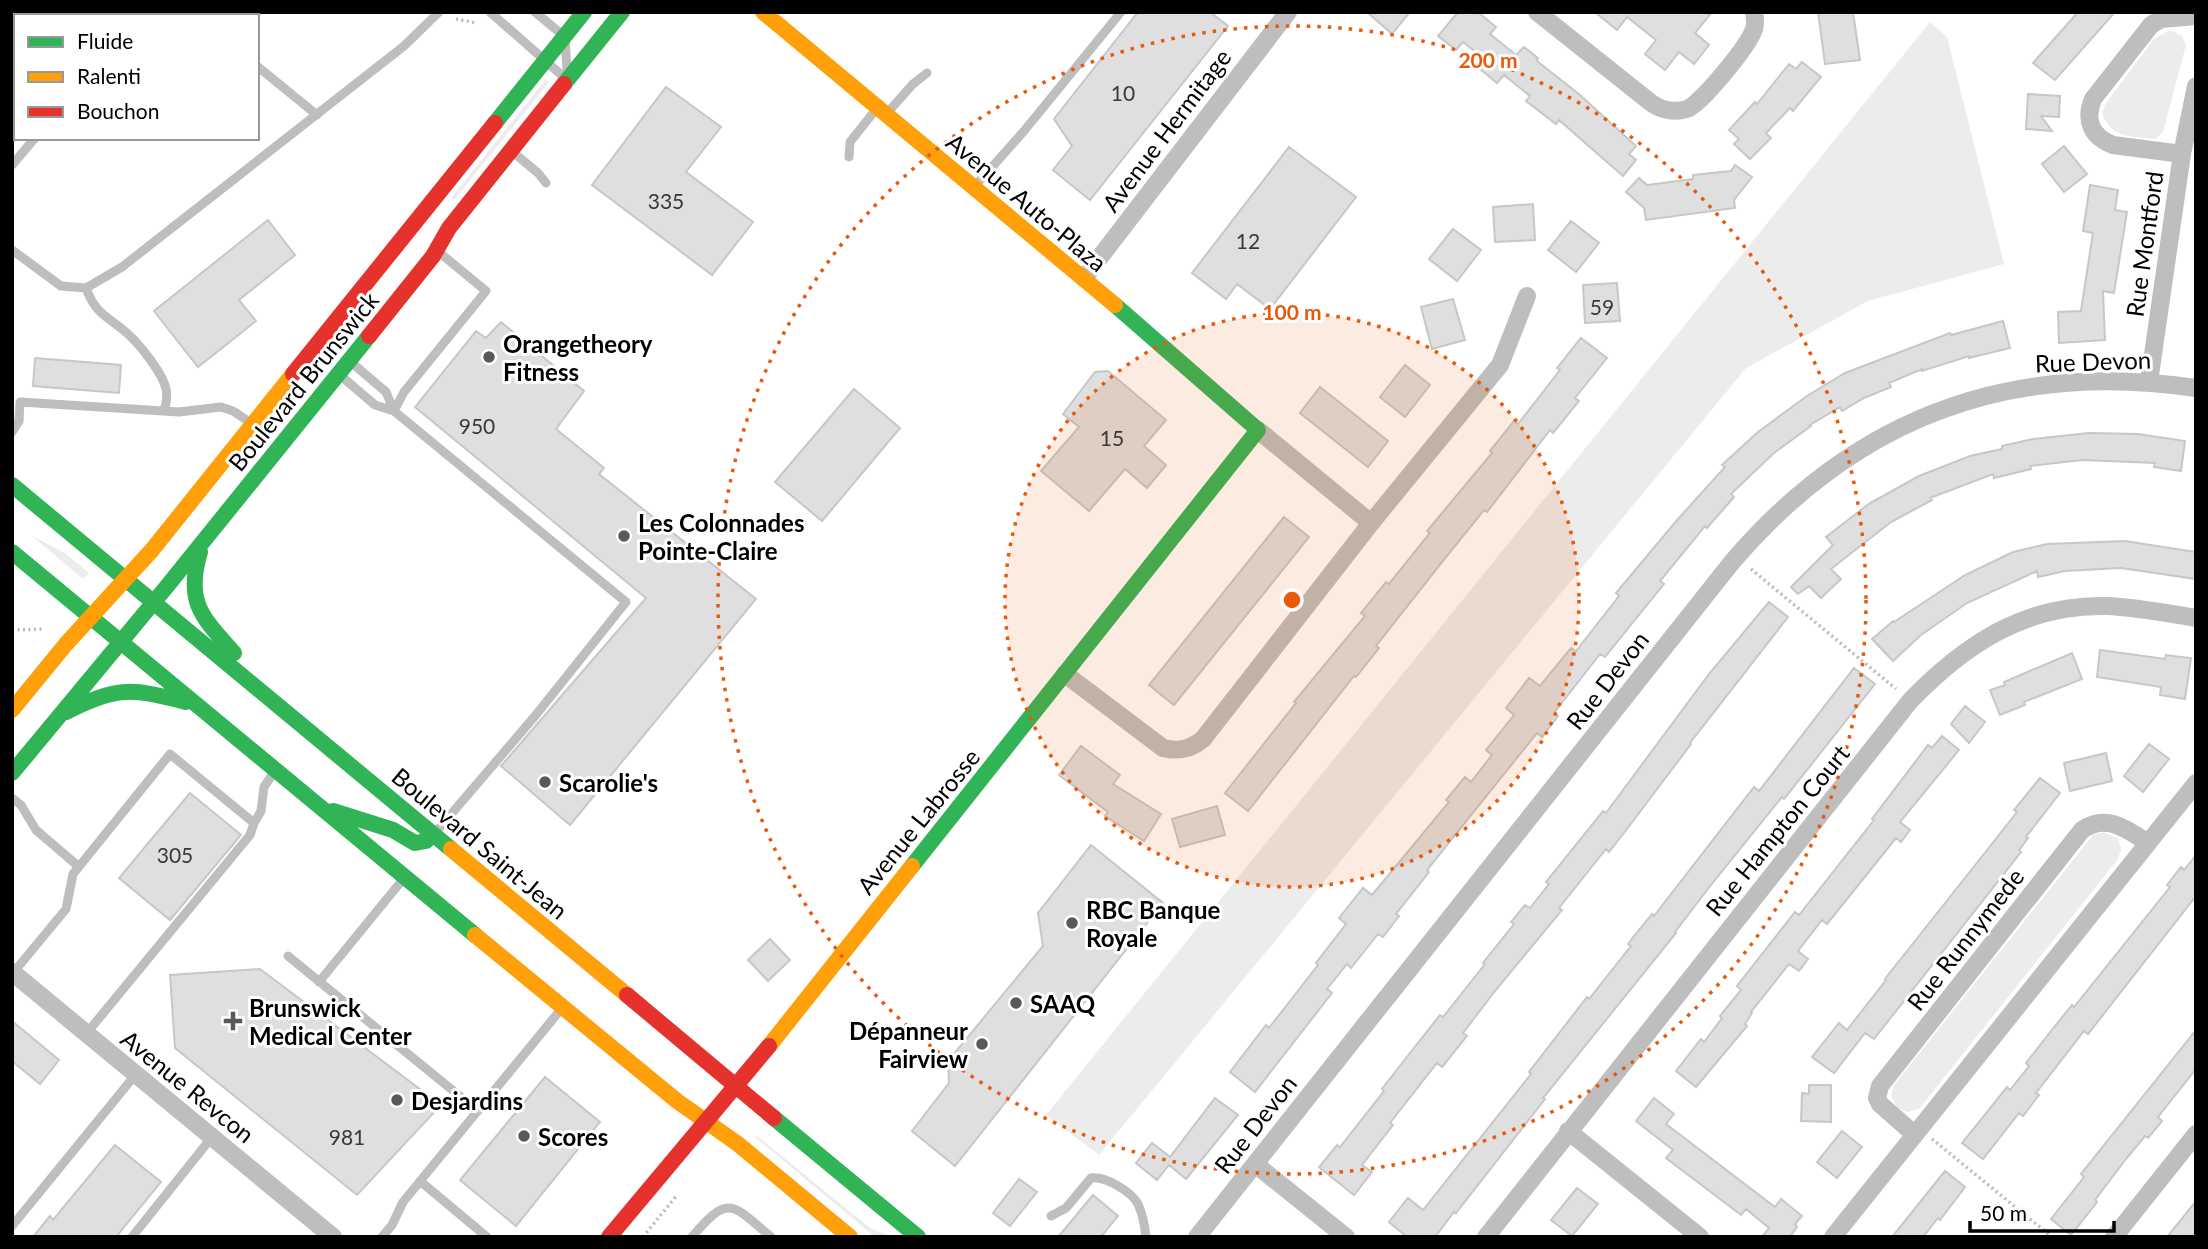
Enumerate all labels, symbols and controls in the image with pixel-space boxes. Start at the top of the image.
legend [14,14,259,140]
text: Fluide [77,28,133,53]
street label: Avenue Hermitage [1095,43,1237,217]
text: 200 m [1458,47,1518,72]
text: Ralenti [77,63,141,88]
house number: 10 [1111,80,1135,105]
text: Bouchon [77,98,159,123]
street label: Avenue Auto-Plaza [941,127,1113,277]
street label: Rue Montford [2119,169,2169,319]
house number: 335 [648,188,684,213]
house number: 12 [1236,228,1260,253]
street label: Boulevard Brunswick [222,285,385,476]
house number: 59 [1590,294,1614,319]
text: 100 m [1262,299,1322,324]
place label: Orangetheory Fitness [503,329,653,386]
street label: Rue Devon [2034,344,2152,378]
marker: Orangetheory Fitness [481,349,497,365]
house number: 950 [459,413,495,438]
house number: 15 [1100,425,1124,450]
place label: Les Colonnades Pointe-Claire [638,508,804,565]
marker: Les Colonnades Pointe-Claire [616,528,632,544]
centre of rings [1280,588,1304,612]
street label: Rue Devon [1560,625,1654,735]
street label: Rue Hampton Court [1699,738,1855,921]
street label: Avenue Labrosse [851,742,985,900]
street label: Boulevard Saint-Jean [386,761,574,925]
place label: Scarolie's [559,768,658,797]
marker: Scarolie's [537,774,553,790]
house number: 305 [157,842,193,867]
street label: Rue Runnymede [1901,862,2029,1016]
place label: RBC Banque Royale [1086,895,1220,952]
marker: RBC Banque Royale [1064,915,1080,931]
place label: SAAQ [1030,989,1096,1018]
place label: Brunswick Medical Center [249,993,412,1050]
marker: SAAQ [1008,995,1024,1011]
marker: Brunswick Medical Center [223,1011,243,1031]
place label: Dépanneur Fairview [849,1016,969,1073]
street label: Avenue Revcon [116,1024,260,1148]
marker: Dépanneur Fairview [974,1036,990,1052]
street label: Rue Devon [1208,1069,1302,1179]
place label: Desjardins [411,1086,523,1115]
marker: Desjardins [389,1092,405,1108]
place label: Scores [538,1122,608,1151]
house number: 981 [329,1124,365,1149]
marker: Scores [516,1128,532,1144]
scale bar [1970,1190,2114,1234]
text: 50 m [1980,1200,2027,1225]

